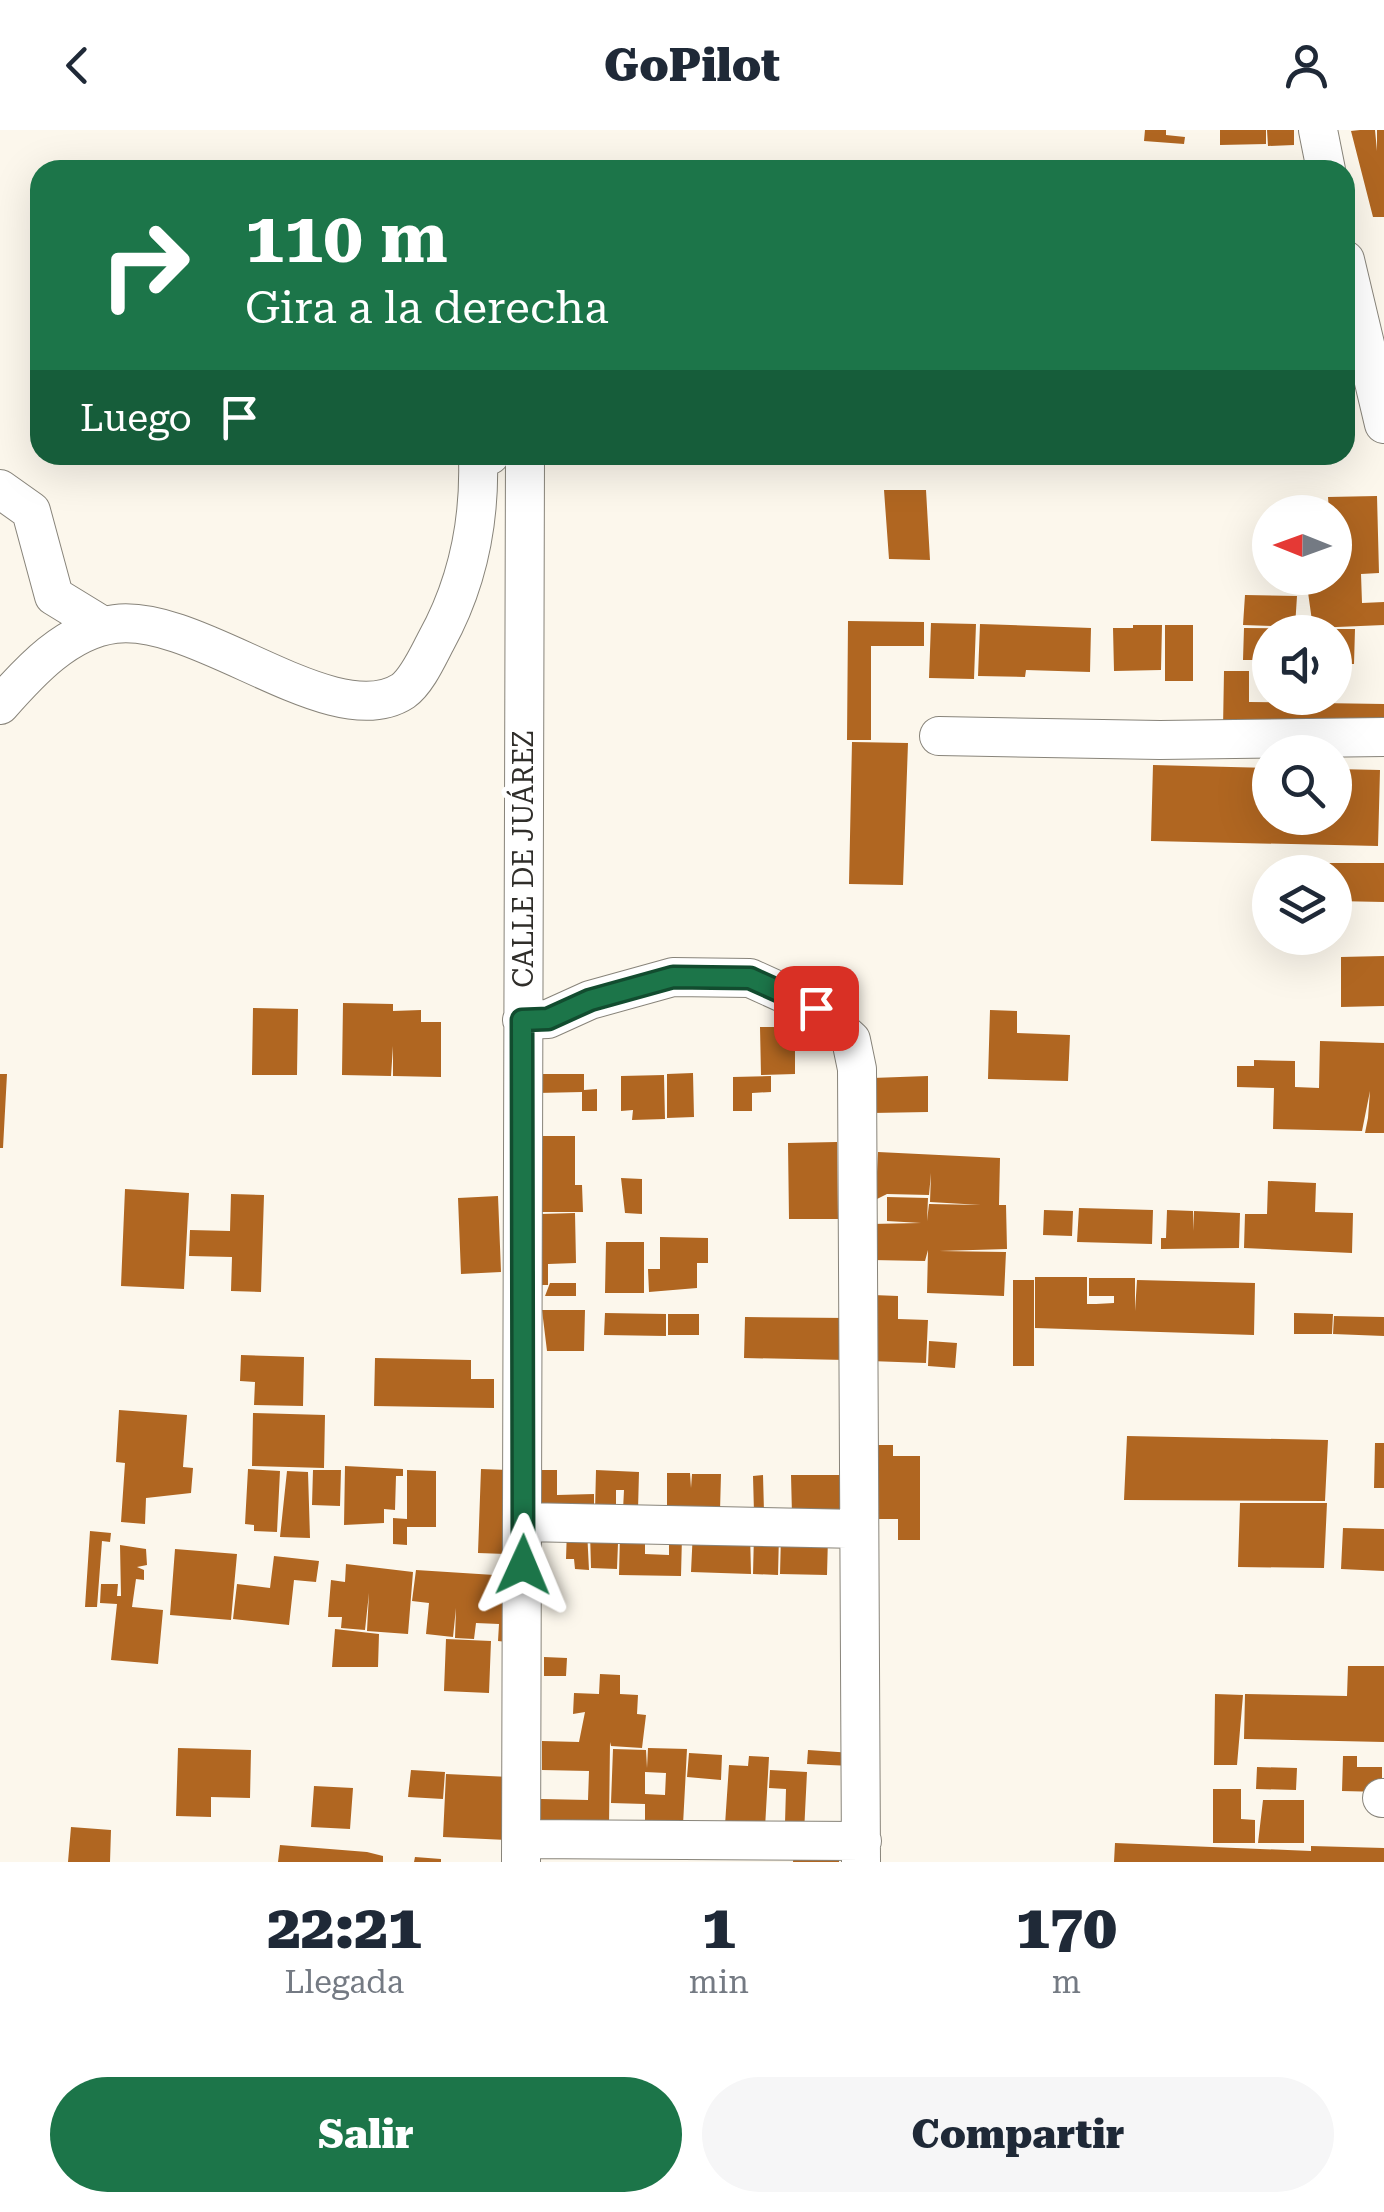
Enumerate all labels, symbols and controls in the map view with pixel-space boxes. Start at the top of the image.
icon: back [50,38,105,93]
icon: person [1279,38,1334,93]
text: GoPilot [604,39,780,92]
text: 110 m [245,197,448,279]
icon: right [80,200,210,330]
text: Gira a la derecha [245,281,609,334]
icon: arrive [212,390,267,445]
text: Luego [80,396,192,440]
north arrow [1252,495,1352,595]
map controls [1252,495,1352,955]
button: sound [1252,615,1352,715]
street label: CALLE DE JUÁREZ [506,730,540,988]
button: search [1252,735,1352,835]
button: layers [1252,855,1352,955]
pin [774,966,859,1051]
icon: arrive [789,981,844,1036]
position arrow [471,1513,575,1617]
text: 22:21 [267,1892,422,1963]
text: 1 [702,1892,736,1963]
text: 170 [1016,1892,1117,1963]
text: Llegada [285,1963,404,2001]
text: min [689,1963,749,2001]
text: m [1052,1963,1081,2001]
button: Salir [50,2077,682,2192]
button: Compartir [702,2077,1334,2192]

